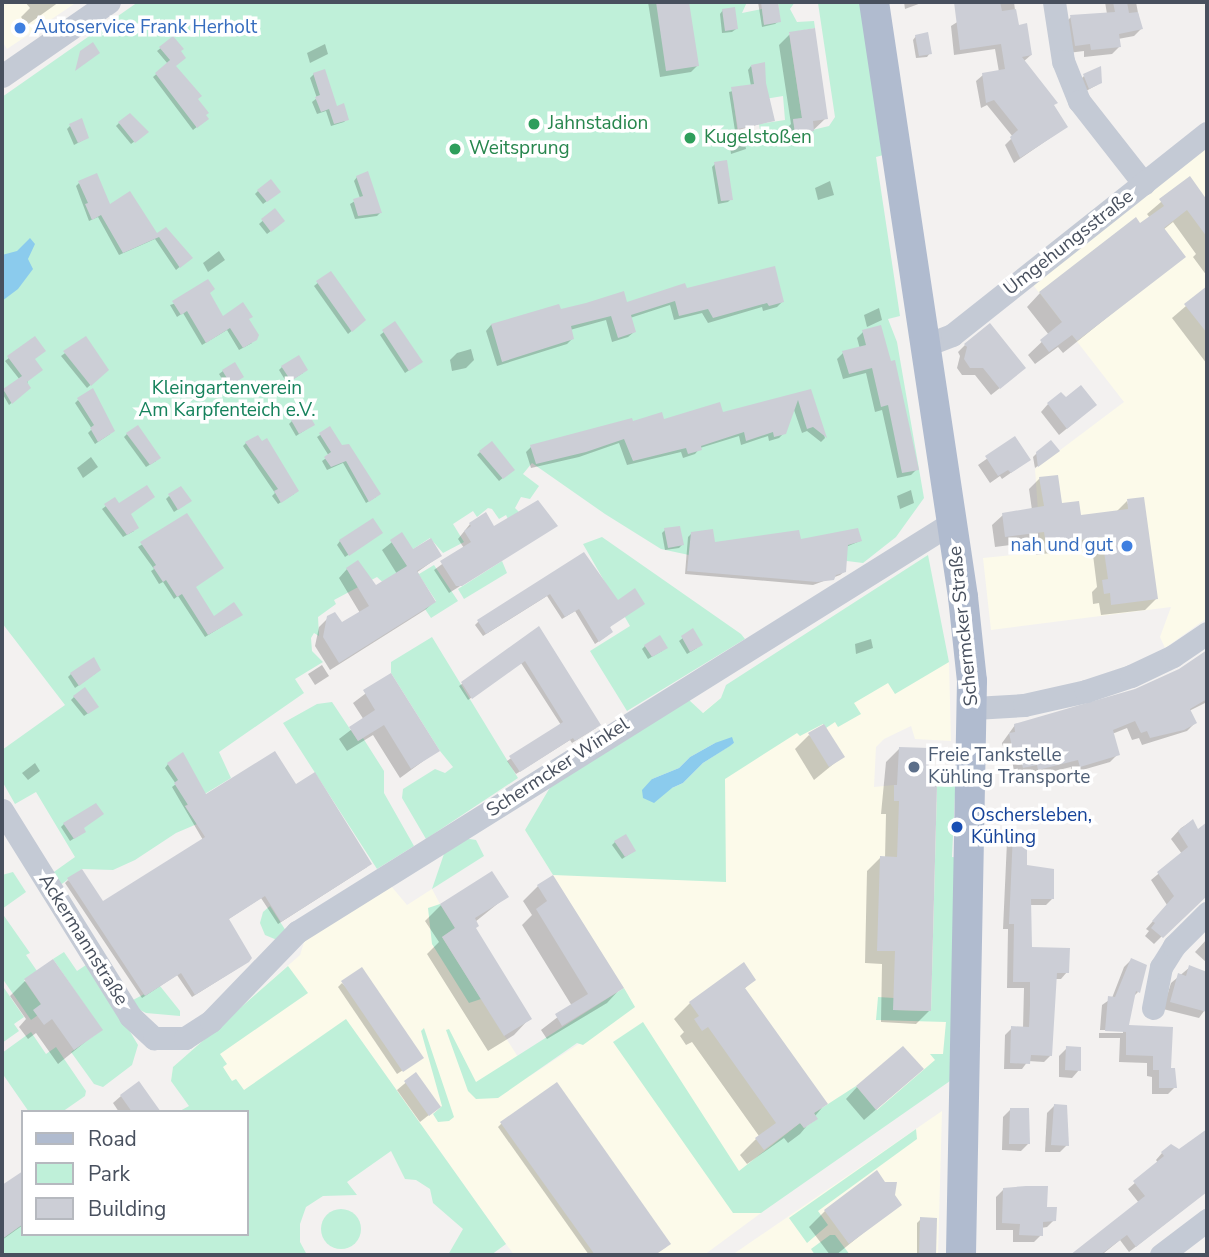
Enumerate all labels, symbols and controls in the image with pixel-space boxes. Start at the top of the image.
place label: Autoservice Frank Herholt [34,17,257,39]
marker: Autoservice Frank Herholt [12,20,28,36]
place label: Jahnstadion [548,113,648,135]
marker: Jahnstadion [526,116,542,132]
place label: Kugelstoßen [704,127,812,149]
marker: Kugelstoßen [682,130,698,146]
place label: Weitsprung [469,138,570,160]
marker: Weitsprung [447,141,463,157]
street label: Umgehungsstraße [1000,185,1138,301]
park label: Kleingartenverein Am Karpfenteich e.V. [138,378,316,422]
place label: nah und gut [1011,535,1113,557]
marker: nah und gut [1119,538,1135,554]
street label: Schermcker Straße [944,545,984,707]
street label: Schermcker Winkel [482,713,634,823]
place label: Freie Tankstelle Kühling Transporte [928,745,1090,789]
marker: Freie Tankstelle Kühling Transporte [906,759,922,775]
place label: Oschersleben, Kühling [971,805,1092,849]
marker: Oschersleben, Kühling [949,819,965,835]
street label: Ackermannstraße [33,870,133,1010]
legend [21,1110,248,1236]
text: Road [88,1125,137,1153]
text: Park [88,1160,130,1188]
text: Building [88,1195,166,1223]

